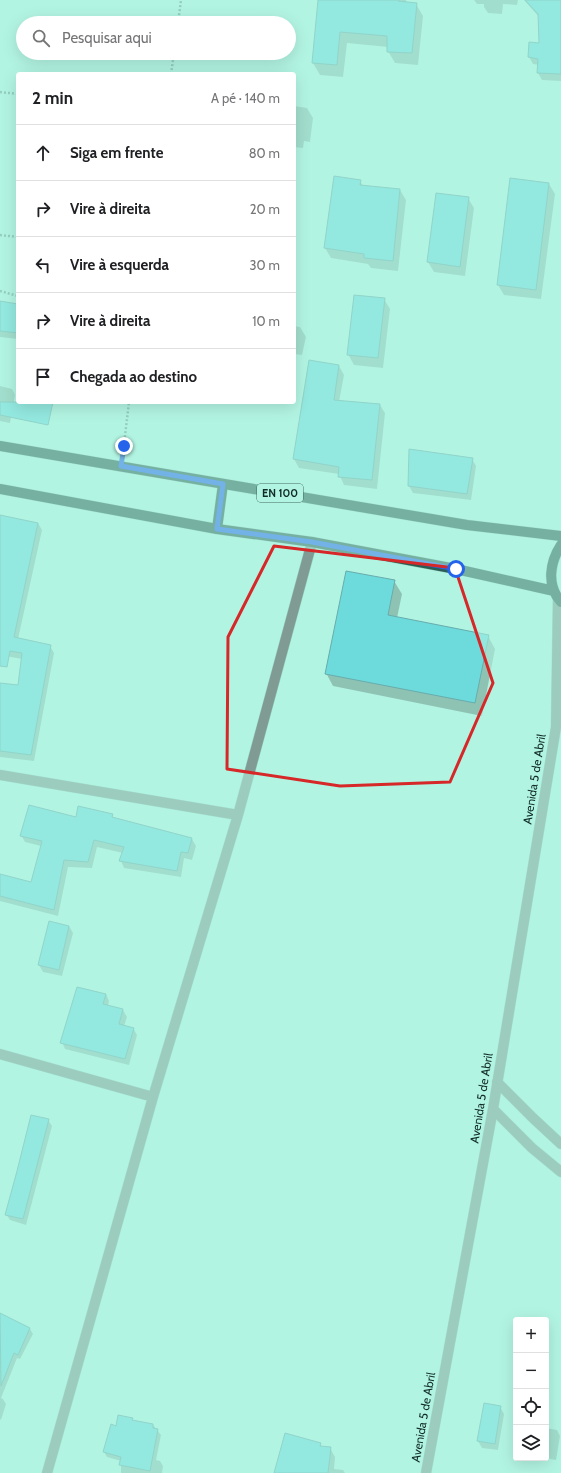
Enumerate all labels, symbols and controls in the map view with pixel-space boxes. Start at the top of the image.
search box [16,16,296,60]
icon: search [30,27,52,49]
text: Pesquisar aqui [62,29,152,47]
text: 2 min [32,88,73,108]
text: A pé · 140 m [211,90,280,106]
icon: ahead [32,142,54,164]
text: Siga em frente [70,144,163,162]
text: 80 m [249,145,280,161]
icon: right [32,198,54,220]
text: Vire à direita [70,200,151,218]
text: 20 m [250,201,280,217]
icon: left [32,254,54,276]
text: Vire à esquerda [70,256,169,274]
text: 30 m [250,257,280,273]
icon: right [32,310,54,332]
text: Vire à direita [70,312,151,330]
text: 10 m [252,313,280,329]
icon: arrive [32,366,54,388]
text: Chegada ao destino [70,368,197,386]
route end [115,437,133,455]
road number: EN 100 [257,484,303,502]
route start [447,560,465,578]
street label: Avenida 5 de Abril [519,733,549,825]
street label: Avenida 5 de Abril [466,1052,496,1144]
map controls [513,1317,549,1461]
button: + [513,1317,549,1353]
button: − [513,1353,549,1389]
street label: Avenida 5 de Abril [408,1371,438,1463]
button: locate [513,1389,549,1425]
button: layers [513,1425,549,1461]

